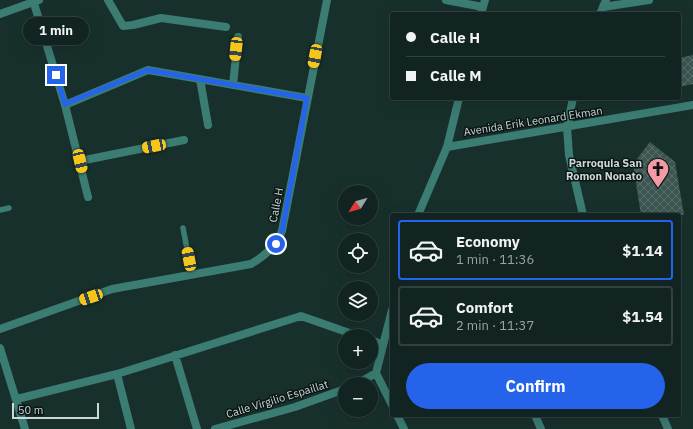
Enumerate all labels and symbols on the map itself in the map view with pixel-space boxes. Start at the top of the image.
callout: 1 min [23,17,89,45]
car [229,36,243,62]
car [307,43,323,69]
route end [47,66,65,84]
street label: Avenida Erik Leonard Ekman [463,103,603,139]
car [141,138,167,154]
car [71,148,89,174]
place label: Parroquia San Romon Nonato [566,156,642,183]
church icon: Parroquia San Romon Nonato [645,156,671,189]
north arrow [338,185,378,225]
street label: Calle H [266,186,286,224]
route start [267,235,285,253]
car [181,246,197,272]
car [78,287,104,307]
street label: Calle Virgilio Espaillat [224,377,330,421]
scale bar [12,401,99,420]

